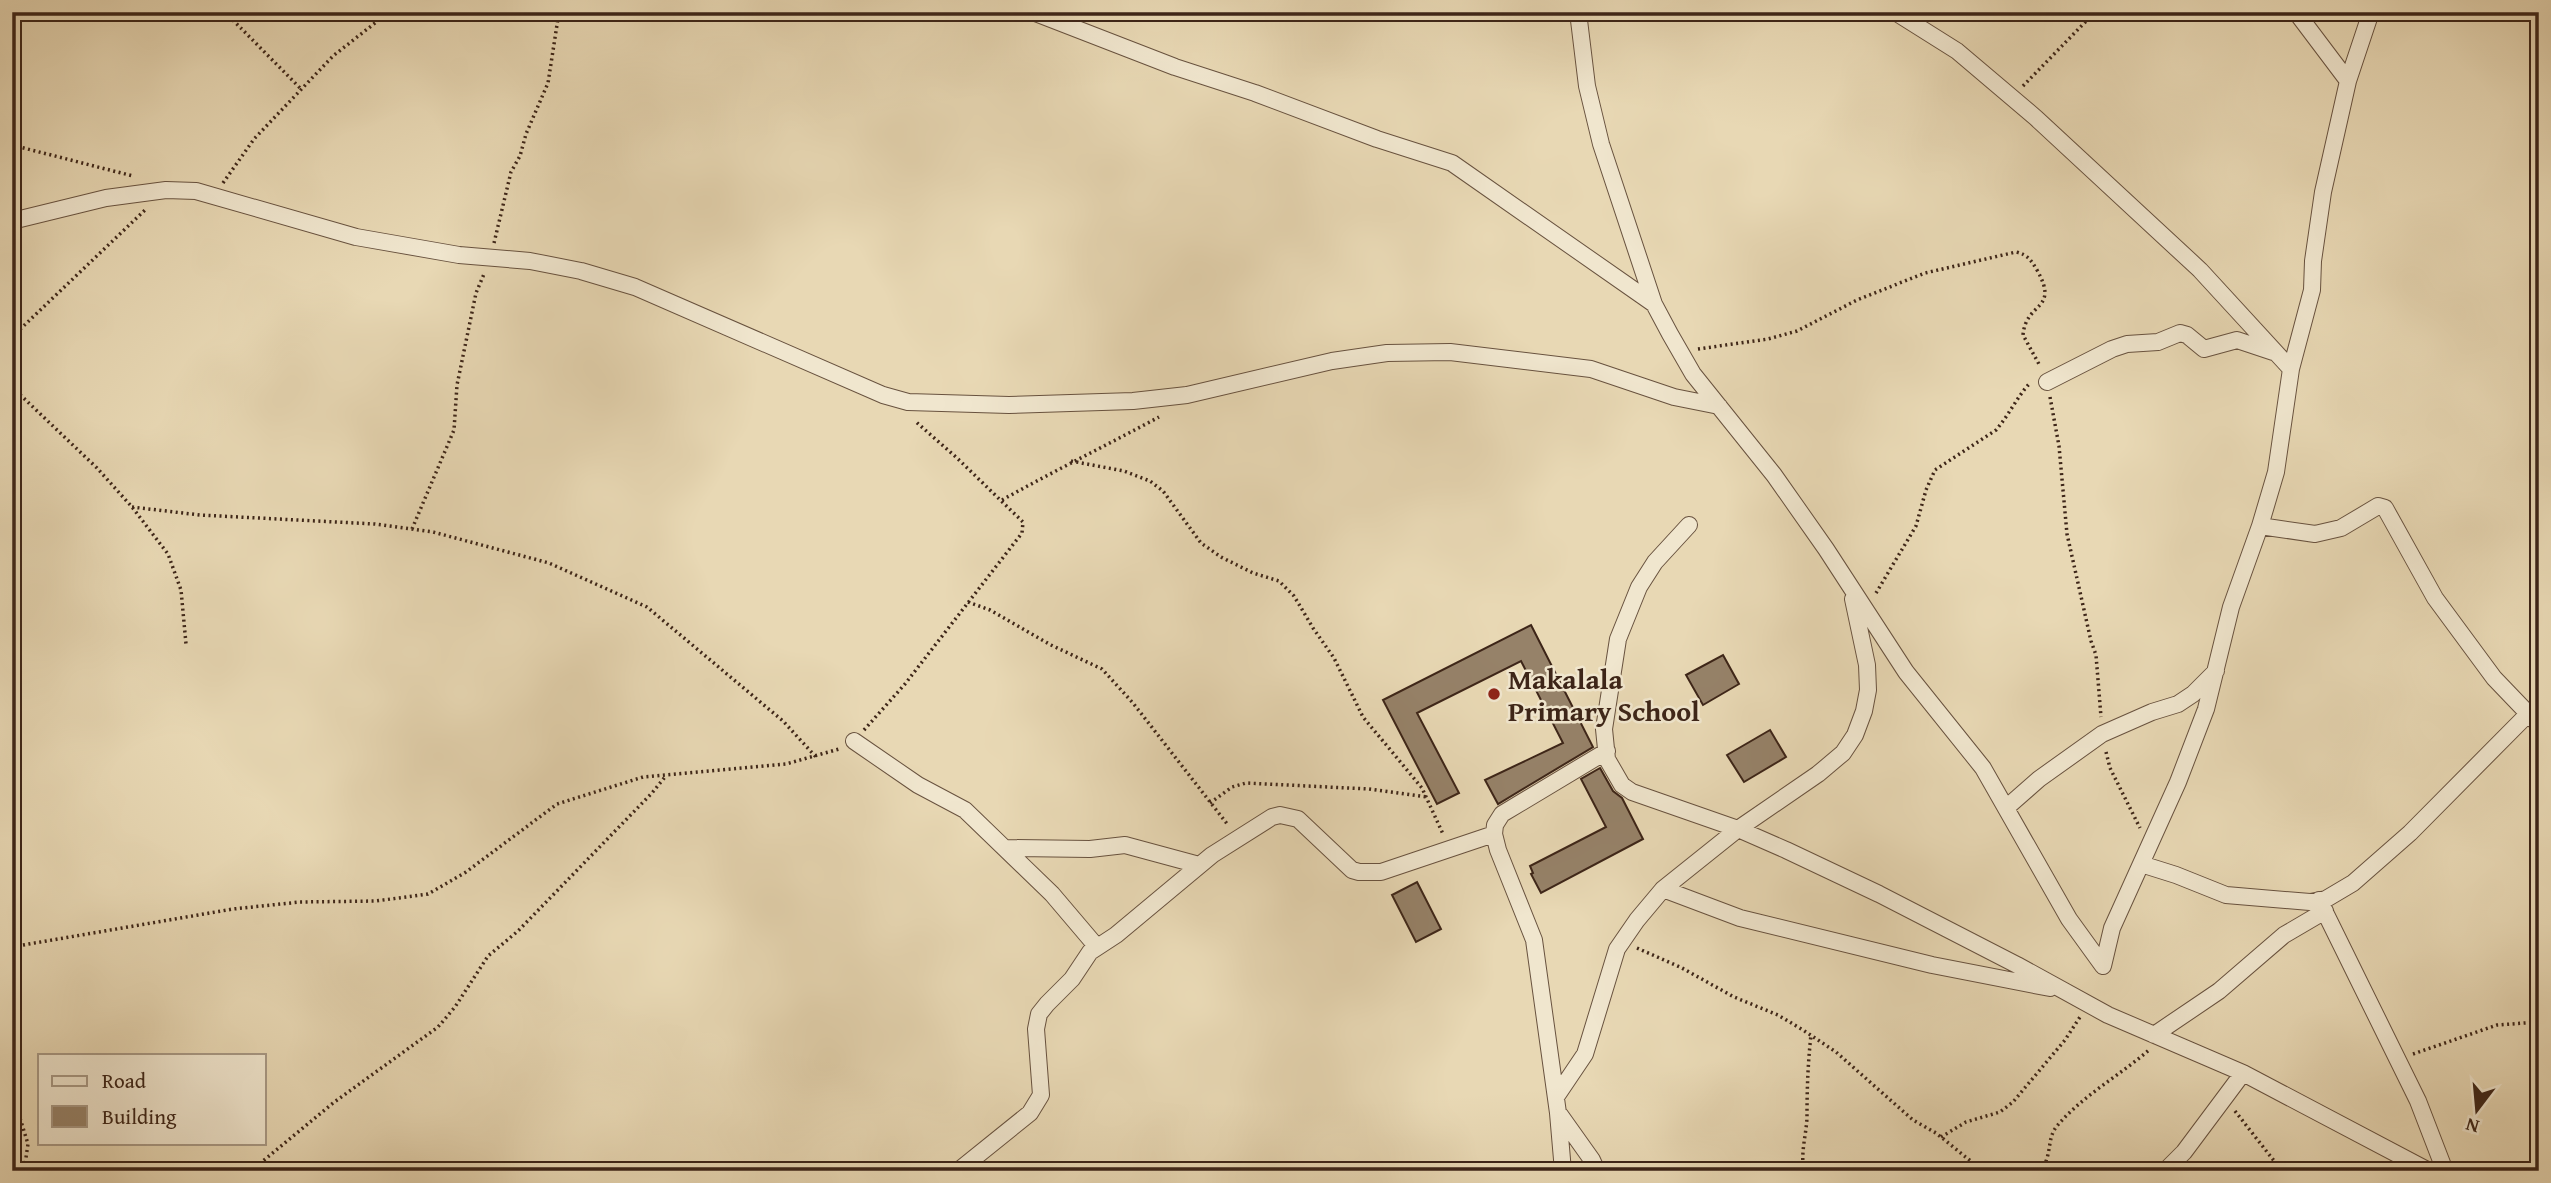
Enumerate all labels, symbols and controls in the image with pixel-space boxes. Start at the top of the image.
place label: Makalala Primary School [1508,658,1700,731]
marker: Makalala Primary School [1486,686,1502,702]
legend [38,1054,266,1144]
text: Road [102,1065,147,1096]
north arrow [2442,1074,2512,1144]
text: Building [102,1101,177,1132]
text: N [2462,1111,2482,1142]

